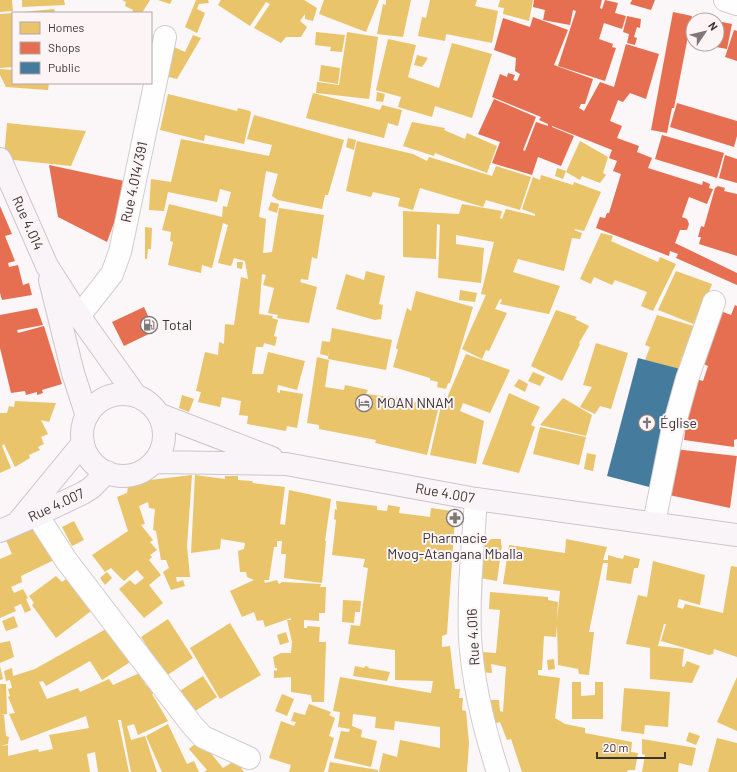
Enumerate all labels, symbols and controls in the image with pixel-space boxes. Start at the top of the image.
legend [12,12,152,84]
north arrow [685,12,725,52]
text: N [706,19,721,33]
text: Homes [48,20,85,34]
text: Shops [48,40,81,54]
text: Public [48,60,80,74]
street label: Rue 4.014/391 [117,140,150,224]
street label: Rue 4.014 [9,193,48,253]
fuel station icon: Total [139,315,159,335]
place label: Total [162,316,192,333]
hotel icon: MOAN NNAM [354,393,374,413]
place label: MOAN NNAM [377,394,454,411]
church icon: Église [637,413,657,433]
place label: Église [660,414,697,431]
street label: Rue 4.007 [414,479,476,506]
street label: Rue 4.007 [25,484,87,525]
pharmacy icon: Pharmacie Mvog-Atangana Mballa [445,508,465,528]
place label: Pharmacie Mvog-Atangana Mballa [387,529,523,562]
street label: Rue 4.016 [463,608,482,666]
scale bar [597,734,665,760]
text: 20 m [603,740,629,754]

